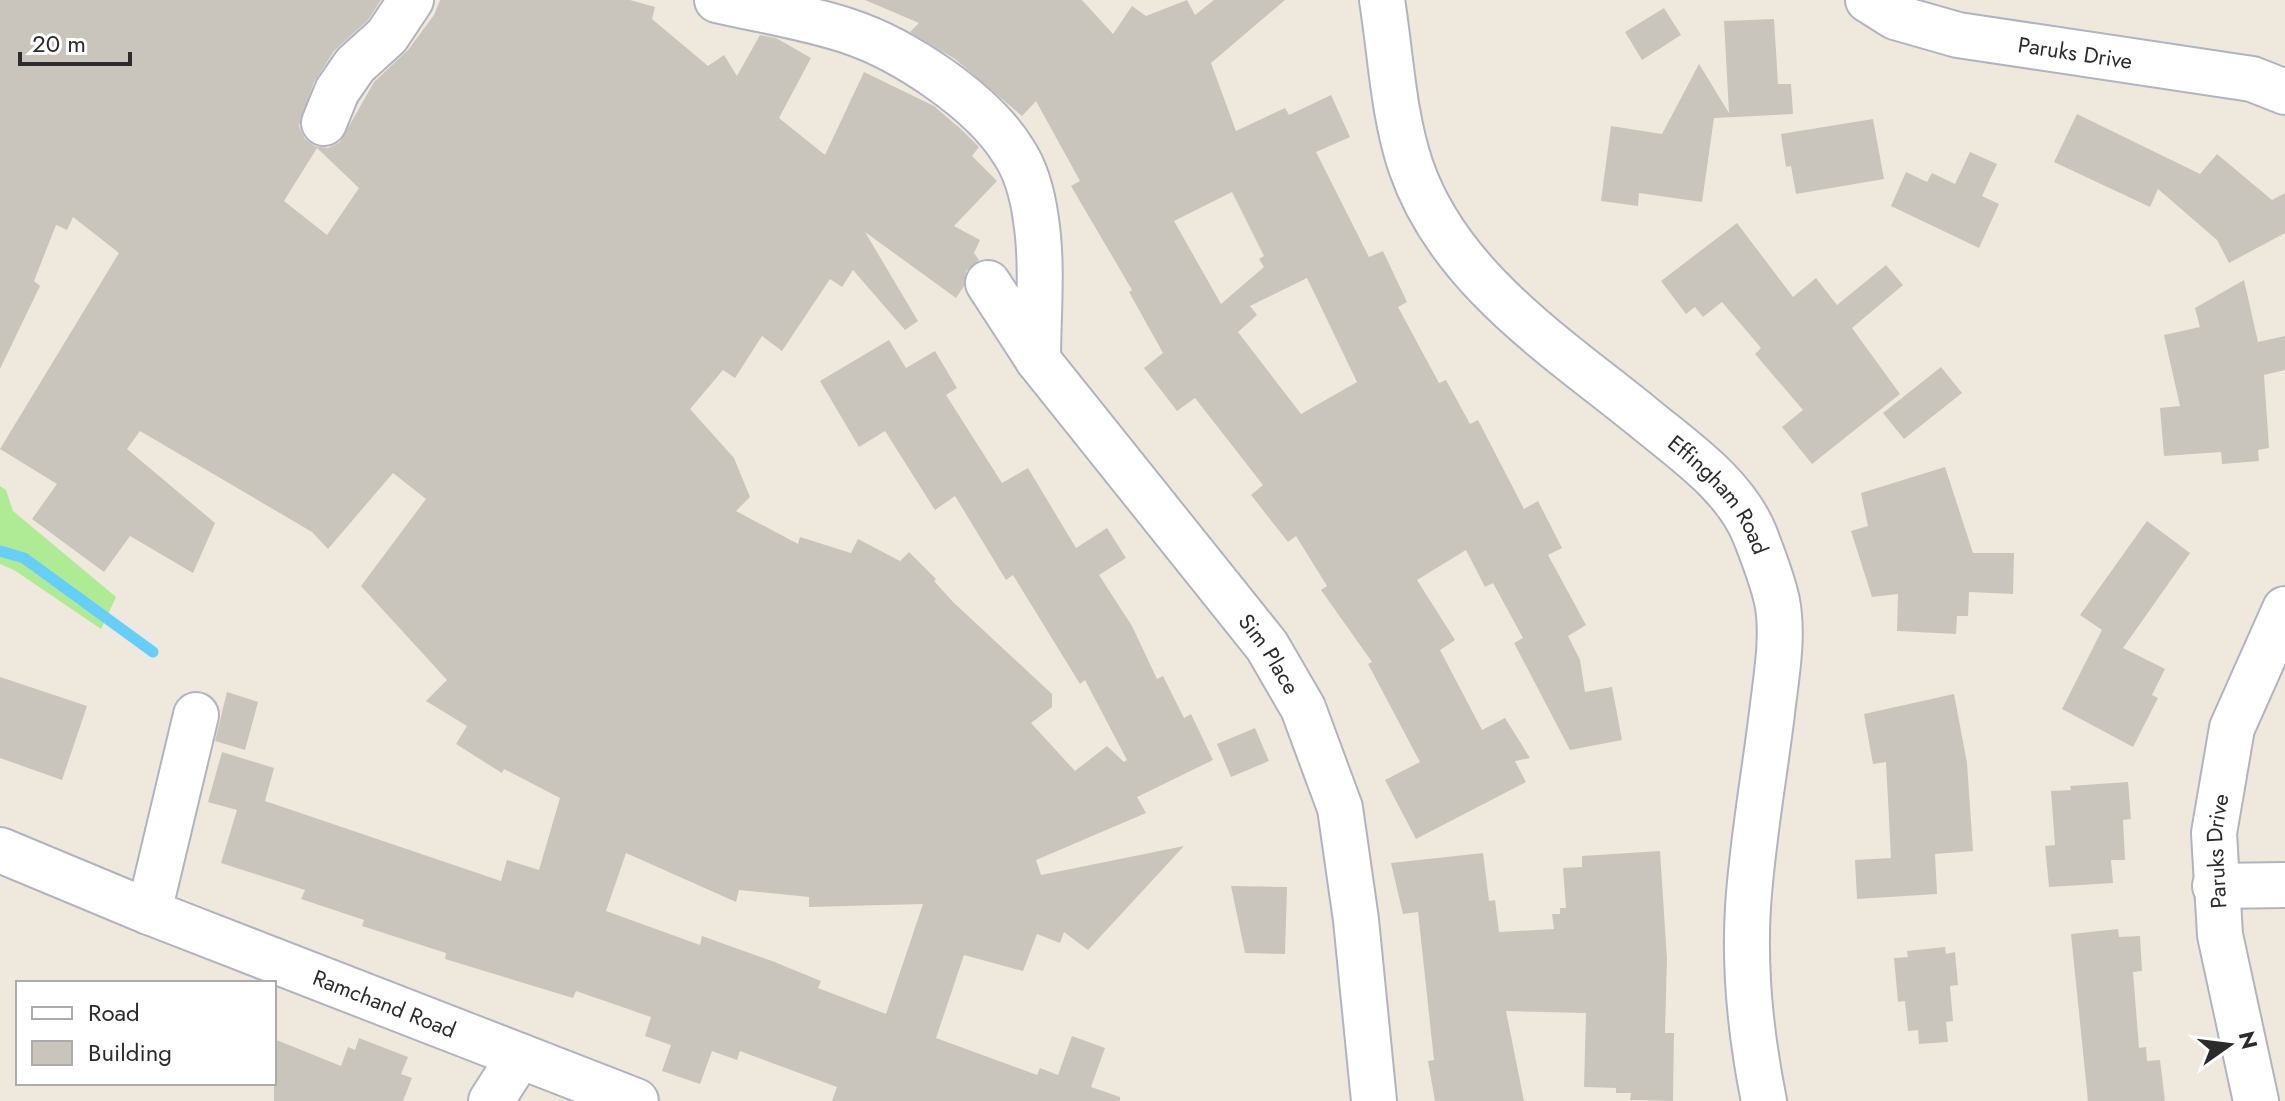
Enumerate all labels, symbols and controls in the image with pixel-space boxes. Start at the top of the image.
scale bar [20,16,130,66]
text: 20 m [32,26,86,61]
street label: Paruks Drive [2016,28,2135,77]
street label: Effingham Road [1661,427,1777,559]
street label: Sim Place [1231,607,1308,700]
street label: Paruks Drive [2198,791,2236,909]
street label: Ramchand Road [308,961,461,1046]
legend [16,981,276,1085]
text: Road [88,995,140,1030]
north arrow [2189,1005,2269,1085]
text: N [2231,1028,2266,1053]
text: Building [88,1035,172,1070]

